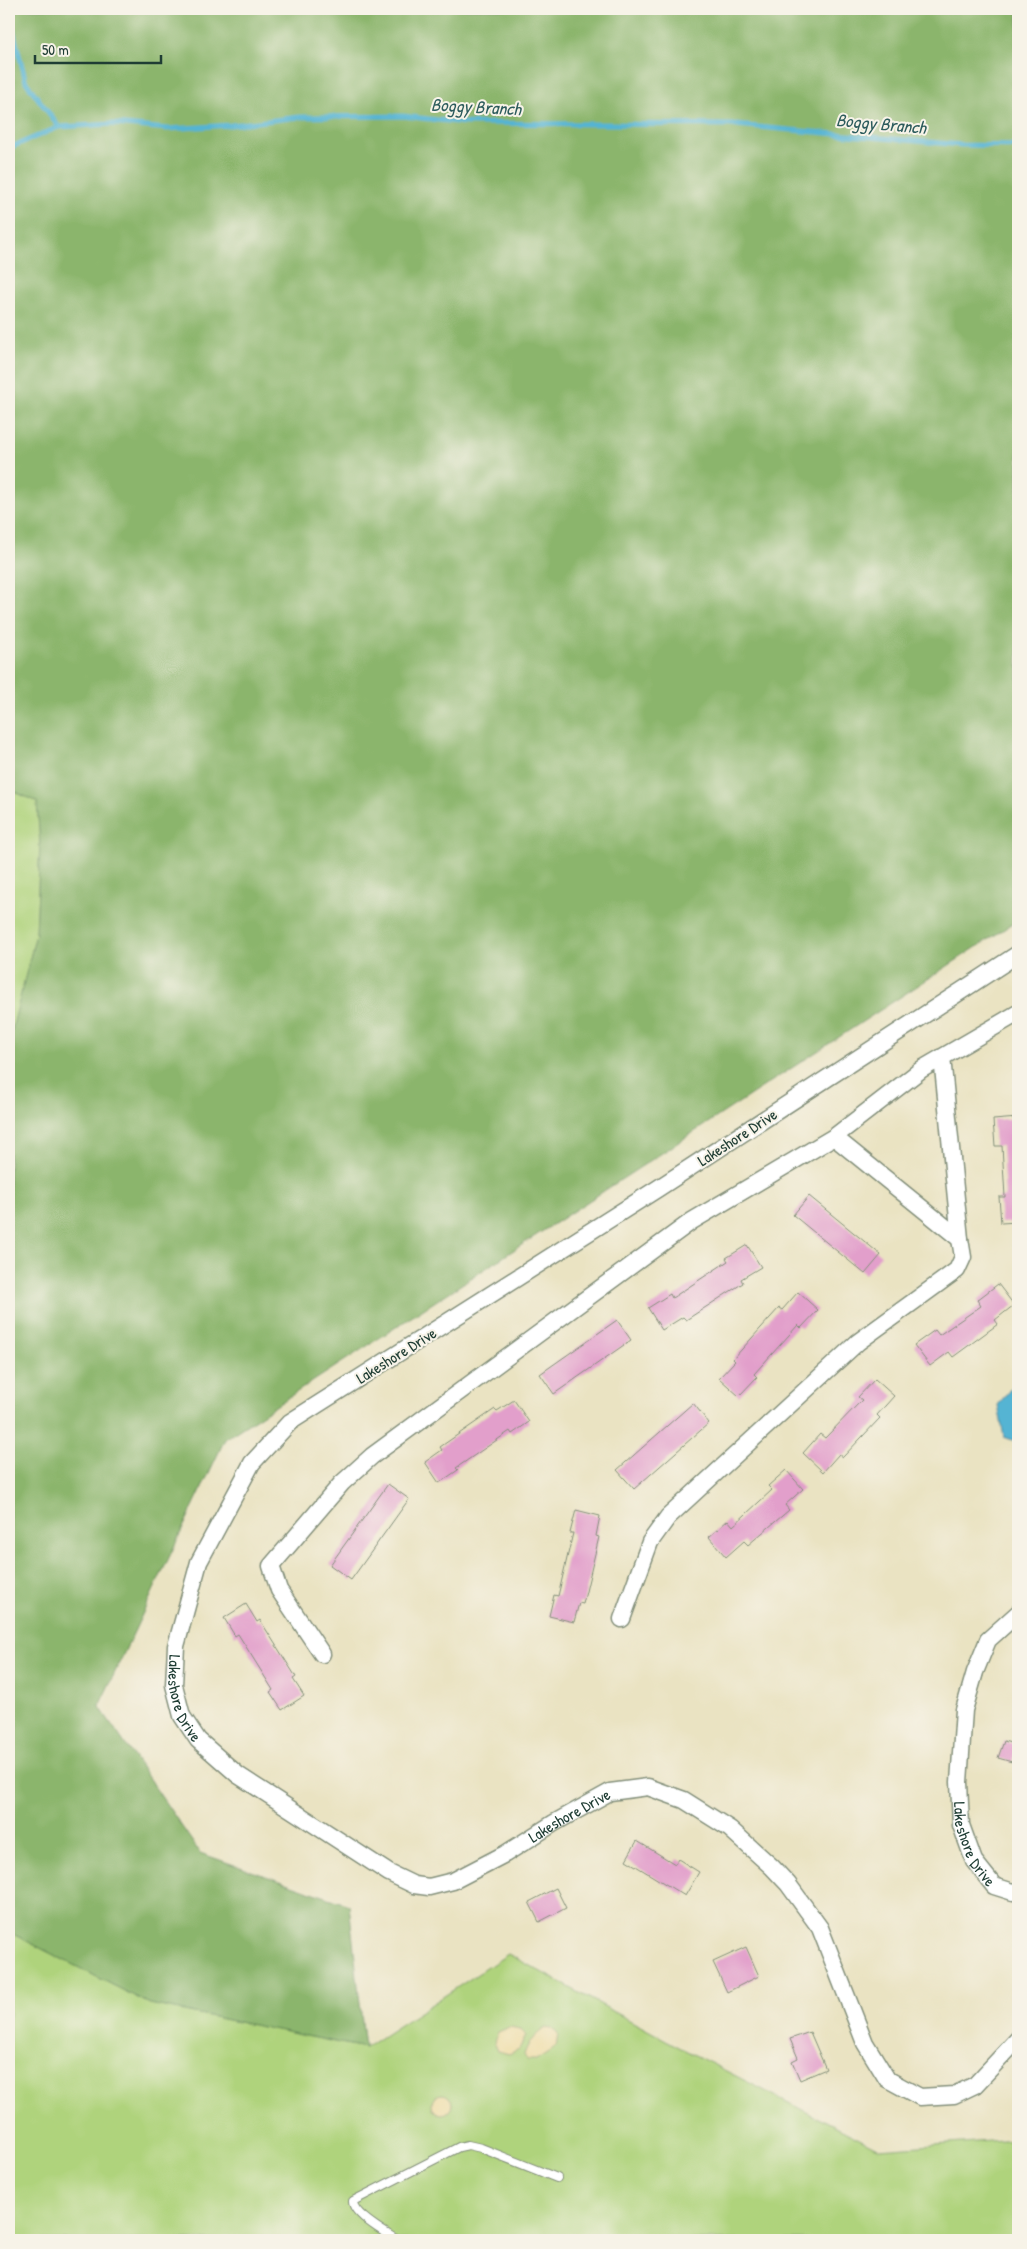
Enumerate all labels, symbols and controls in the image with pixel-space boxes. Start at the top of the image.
scale bar [35,32,161,64]
text: 50 m [42,39,69,60]
water label: Boggy Branch [430,92,523,121]
water label: Boggy Branch [835,107,928,140]
street label: Lakeshore Drive [693,1103,782,1171]
street label: Lakeshore Drive [352,1321,441,1388]
street label: Lakeshore Drive [163,1654,207,1746]
street label: Lakeshore Drive [524,1783,615,1848]
street label: Lakeshore Drive [949,1801,1001,1891]

